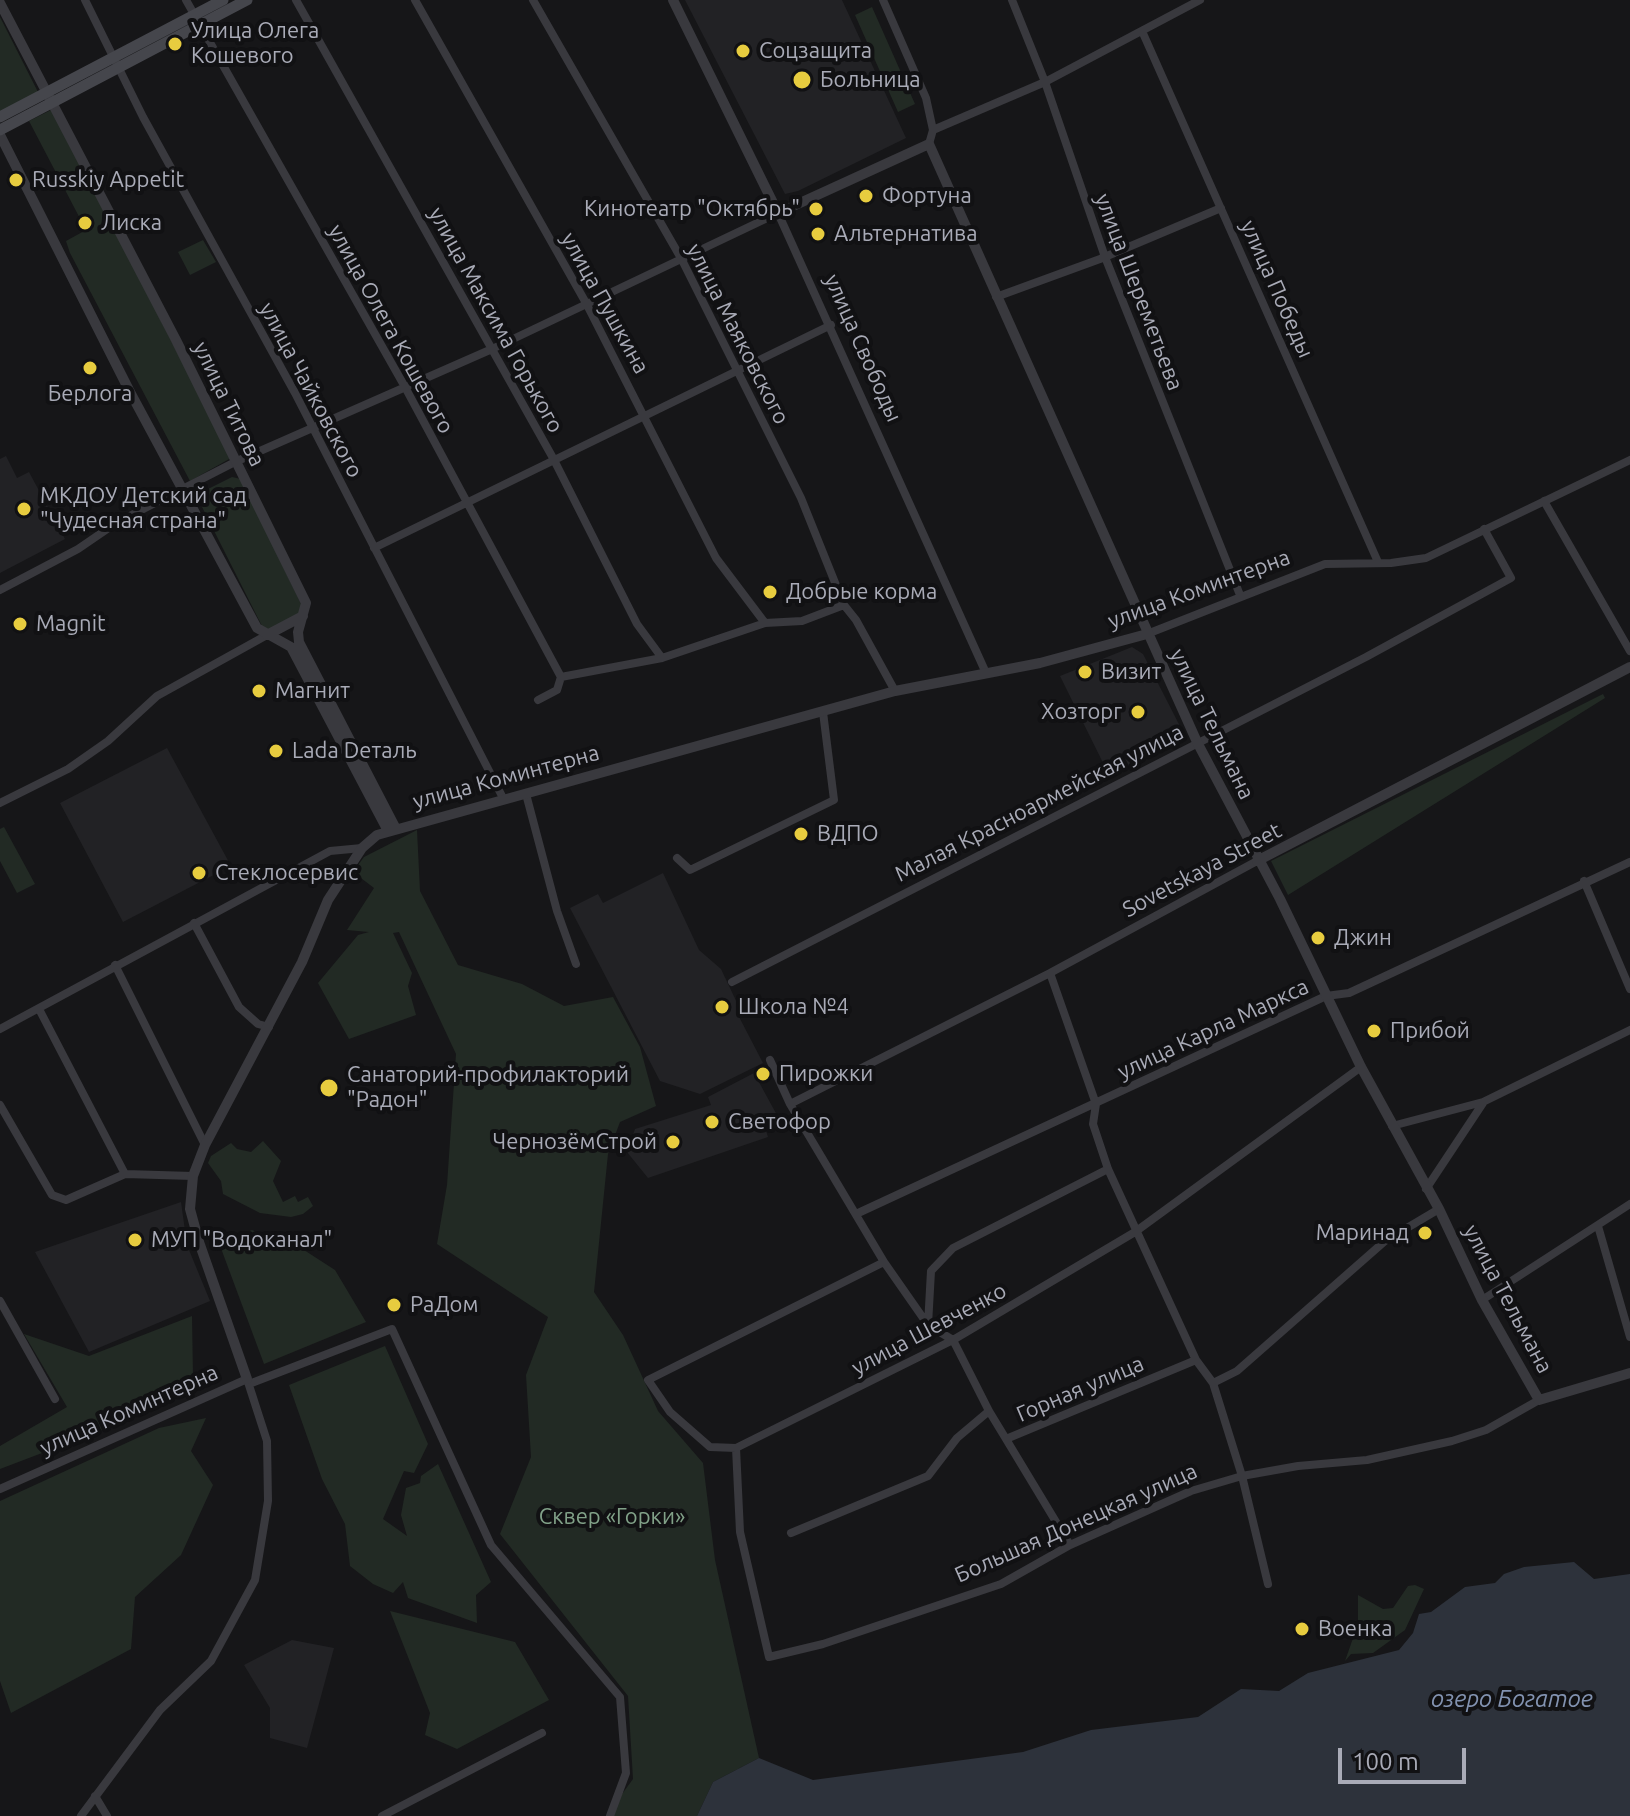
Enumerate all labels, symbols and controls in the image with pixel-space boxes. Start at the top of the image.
place label: Улица Олега Кошевого [191,18,319,70]
marker: Улица Олега Кошевого [166,35,184,53]
place label: Соцзащита [759,38,872,64]
marker: Соцзащита [734,42,752,60]
place label: Больница [820,67,921,93]
marker: Больница [791,69,813,91]
place label: Russkiy Appetit [32,167,184,193]
marker: Russkiy Appetit [7,171,25,189]
place label: Фортуна [882,183,972,209]
marker: Фортуна [857,187,875,205]
street label: улица Шереметьева [1089,190,1189,394]
place label: Кинотеатр "Октябрь" [584,196,800,222]
marker: Кинотеатр "Октябрь" [807,200,825,218]
street label: улица Максима Горького [423,203,569,437]
place label: Лиска [101,210,162,236]
marker: Лиска [76,214,94,232]
street label: улица Победы [1235,216,1319,362]
street label: улица Олега Кошевого [322,220,460,438]
place label: Альтернатива [834,221,977,247]
marker: Альтернатива [809,225,827,243]
street label: улица Пушкина [555,228,655,378]
street label: улица Маяковского [681,239,795,429]
street label: улица Свободы [819,270,907,426]
street label: улица Чайковского [254,298,368,482]
street label: улица Титова [187,337,271,471]
marker: Берлога [81,359,99,377]
place label: Берлога [48,381,132,407]
place label: МКДОУ Детский сад "Чудесная страна" [40,483,247,534]
marker: МКДОУ Детский сад "Чудесная страна" [15,500,33,518]
street label: улица Коминтерна [1104,544,1294,634]
place label: Добрые корма [786,579,937,605]
marker: Добрые корма [761,583,779,601]
place label: Magnit [36,611,106,637]
marker: Magnit [11,615,29,633]
street label: улица Тельмана [1164,644,1260,804]
place label: Визит [1101,659,1161,685]
marker: Визит [1076,663,1094,681]
place label: Магнит [275,678,350,704]
marker: Магнит [250,682,268,700]
place label: Хозторг [1041,699,1122,725]
marker: Хозторг [1129,703,1147,721]
street label: Малая Красноармейская улица [890,719,1188,887]
place label: Lada Dеталь [292,738,417,764]
street label: улица Коминтерна [410,739,602,815]
marker: Lada Dеталь [267,742,285,760]
street label: Sovetskaya Street [1118,817,1286,923]
place label: ВДПО [817,821,879,847]
marker: ВДПО [792,825,810,843]
place label: Стеклосервис [215,860,358,886]
marker: Стеклосервис [190,864,208,882]
place label: Джин [1334,925,1392,951]
marker: Джин [1309,929,1327,947]
street label: улица Карла Маркса [1113,973,1313,1085]
place label: Школа №4 [738,994,849,1020]
marker: Школа №4 [713,998,731,1016]
place label: Прибой [1390,1018,1470,1044]
marker: Прибой [1365,1022,1383,1040]
place label: Пирожки [779,1061,873,1087]
place label: Санаторий-профилакторий "Радон" [347,1062,629,1114]
marker: Пирожки [754,1065,772,1083]
marker: Санаторий-профилакторий "Радон" [318,1077,340,1099]
place label: Светофор [728,1109,831,1135]
marker: Светофор [703,1113,721,1131]
place label: ЧернозёмСтрой [493,1129,657,1155]
marker: ЧернозёмСтрой [664,1133,682,1151]
place label: Маринад [1316,1220,1409,1246]
street label: улица Тельмана [1458,1220,1558,1378]
marker: Маринад [1416,1224,1434,1242]
place label: МУП "Водоканал" [151,1227,332,1253]
marker: МУП "Водоканал" [126,1231,144,1249]
street label: улица Шевченко [847,1277,1011,1381]
place label: РаДом [410,1292,478,1318]
marker: РаДом [385,1296,403,1314]
street label: Горная улица [1012,1350,1148,1428]
street label: улица Коминтерна [36,1359,222,1461]
street label: Большая Донецкая улица [951,1458,1201,1588]
park label: Сквер «Горки» [539,1504,685,1530]
place label: Военка [1318,1616,1392,1642]
marker: Военка [1293,1620,1311,1638]
water label: озеро Богатое [1431,1685,1593,1713]
scale bar [1342,1732,1470,1782]
text: 100 m [1352,1748,1419,1775]

